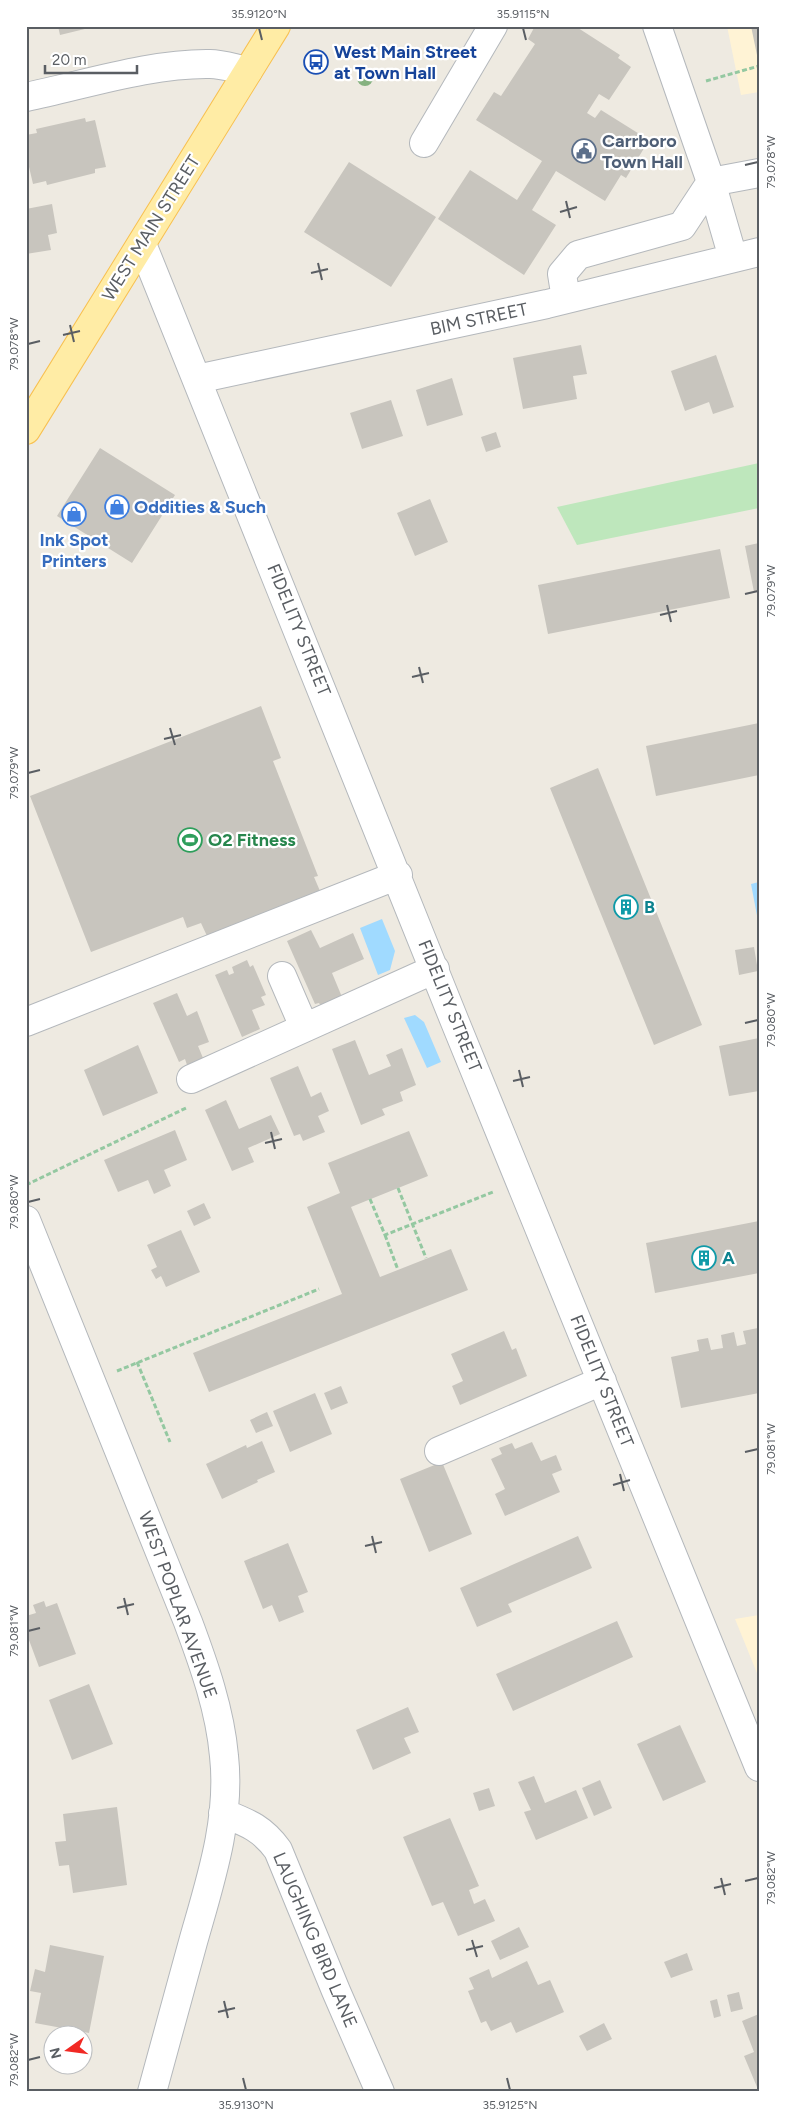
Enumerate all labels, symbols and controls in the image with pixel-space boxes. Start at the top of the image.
text: 35.9120°N [231,7,287,21]
text: 35.9115°N [496,7,550,21]
place label: West Main Street at Town Hall [334,41,477,84]
scale bar [45,42,138,74]
bus stop icon: West Main Street at Town Hall [303,49,329,75]
text: 20 m [52,51,86,69]
place label: Carrboro Town Hall [602,130,683,173]
text: 79.078°W [764,135,778,189]
public building icon: Carrboro Town Hall [571,138,597,164]
street label: WEST MAIN STREET [97,151,205,305]
street label: BIM STREET [428,298,530,340]
text: 79.078°W [7,317,21,371]
shop icon: Oddities & Such [104,494,130,520]
place label: Oddities & Such [134,496,266,518]
shop icon: Ink Spot Printers [61,501,87,527]
place label: Ink Spot Printers [40,529,108,572]
street label: FIDELITY STREET [262,561,336,699]
text: 79.079°W [764,564,778,617]
text: 79.079°W [7,746,21,799]
sports icon: O2 Fitness [177,827,203,853]
place label: O2 Fitness [208,829,296,851]
building icon: B [613,894,639,920]
place label: B [644,896,655,918]
street label: FIDELITY STREET [413,937,487,1075]
text: 79.080°W [764,992,778,1047]
text: 79.080°W [7,1174,21,1229]
building icon: A [691,1245,717,1271]
place label: A [722,1247,735,1269]
street label: FIDELITY STREET [565,1312,639,1450]
text: 79.081°W [764,1423,778,1475]
street label: WEST POPLAR AVENUE [134,1509,222,1701]
text: 79.081°W [7,1605,21,1657]
street label: LAUGHING BIRD LANE [268,1849,362,2031]
text: 79.082°W [764,1851,778,1905]
north arrow [42,2026,92,2076]
text: 79.082°W [7,2033,21,2087]
text: N [46,2046,65,2060]
text: 35.9130°N [218,2098,274,2112]
text: 35.9125°N [483,2098,538,2112]

